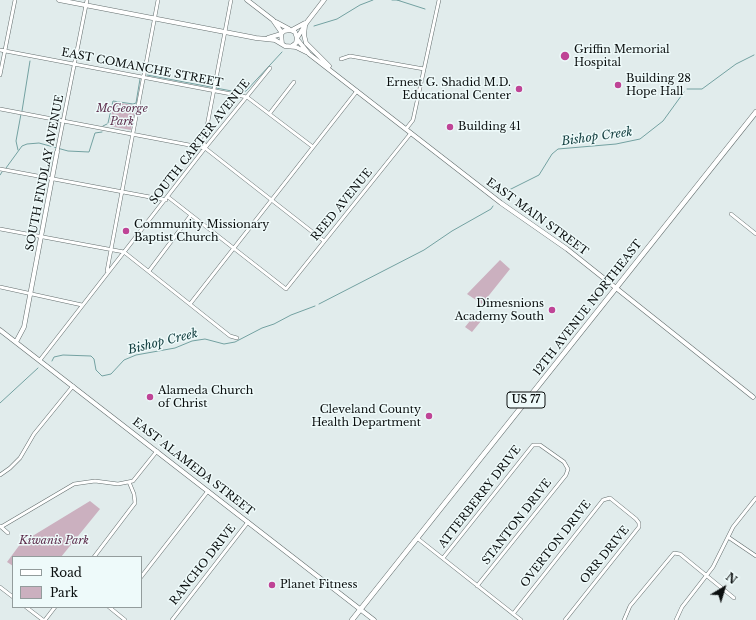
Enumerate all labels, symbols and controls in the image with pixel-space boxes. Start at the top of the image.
place label: Griffin Memorial Hospital [574,43,670,69]
street label: EAST COMANCHE STREET [60,46,224,90]
marker: Griffin Memorial Hospital [559,50,571,62]
place label: Building 28 Hope Hall [626,72,691,98]
place label: Ernest G. Shadid M.D. Educational Center [386,76,511,102]
street label: SOUTH CARTER AVENUE [147,77,253,207]
marker: Building 28 Hope Hall [613,80,623,90]
marker: Ernest G. Shadid M.D. Educational Center [514,84,524,94]
street label: SOUTH FINDLAY AVENUE [23,94,67,252]
park label: McGeorge Park [96,102,148,128]
place label: Building 41 [458,120,521,134]
marker: Building 41 [445,122,455,132]
water label: Bishop Creek [561,125,633,149]
street label: REED AVENUE [309,166,375,244]
street label: EAST MAIN STREET [483,176,591,258]
place label: Community Missionary Baptist Church [134,218,269,244]
marker: Community Missionary Baptist Church [121,226,131,236]
street label: 12TH AVENUE NORTHEAST [531,238,645,378]
place label: Dimesnions Academy South [455,297,544,323]
marker: Dimesnions Academy South [547,305,557,315]
water label: Bishop Creek [127,326,199,358]
place label: Alameda Church of Christ [158,384,253,410]
marker: Alameda Church of Christ [145,392,155,402]
road number: US 77 [507,392,545,408]
place label: Cleveland County Health Department [311,403,421,429]
marker: Cleveland County Health Department [424,411,434,421]
street label: EAST ALAMEDA STREET [130,415,256,519]
street label: ATTERBERRY DRIVE [436,443,524,551]
street label: STANTON DRIVE [479,477,555,567]
street label: OVERTON DRIVE [518,498,594,590]
street label: RANCHO DRIVE [167,522,239,608]
street label: ORR DRIVE [578,524,632,586]
park label: Kiwanis Park [19,534,89,548]
legend [12,556,142,608]
text: Road [50,565,82,580]
north arrow [704,568,744,608]
text: N [723,570,740,587]
place label: Planet Fitness [280,578,358,592]
marker: Planet Fitness [267,580,277,590]
text: Park [50,585,78,600]

